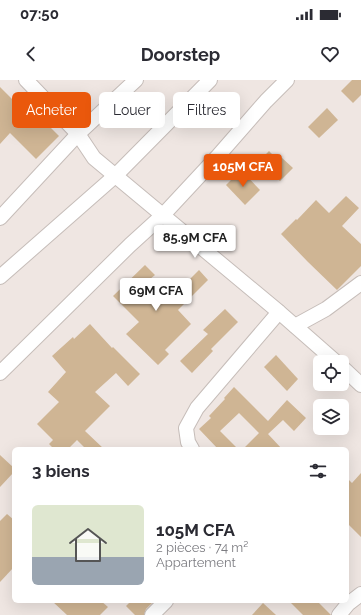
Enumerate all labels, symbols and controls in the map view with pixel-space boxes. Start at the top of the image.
text: 07:50 [20,5,59,23]
icon: back [20,43,42,65]
icon: heart [319,43,341,65]
text: Doorstep [141,44,220,65]
chip: Acheter [12,92,91,128]
chip: Louer [99,92,165,128]
chip: Filtres [173,92,240,128]
pin: 105M CFA [202,154,284,188]
text: 105M CFA [213,159,273,174]
pin: 85.9M CFA [149,225,241,259]
text: 85.9M CFA [163,230,227,245]
pin: 69M CFA [119,278,193,312]
text: 69M CFA [129,283,183,298]
map controls [313,355,349,435]
button: locate [313,355,349,391]
button: layers [313,399,349,435]
icon: filters [307,460,329,482]
text: 3 biens [32,461,90,481]
text: 105M CFA [156,520,235,540]
icon: home [64,521,112,569]
text: 2 pièces · 74 m² [156,540,248,555]
text: Appartement [156,555,236,570]

